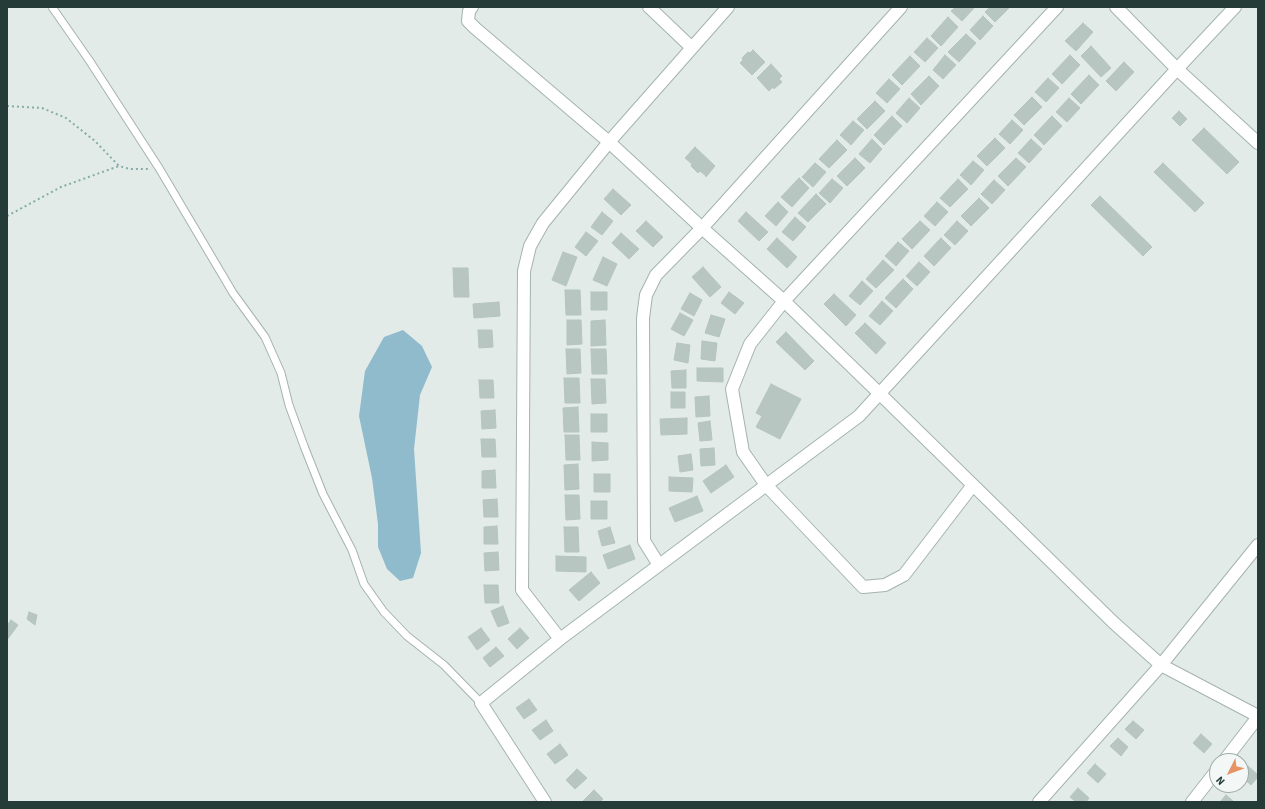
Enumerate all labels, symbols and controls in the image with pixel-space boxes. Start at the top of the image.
north arrow [1209,753,1249,793]
text: N [1212,773,1228,788]

